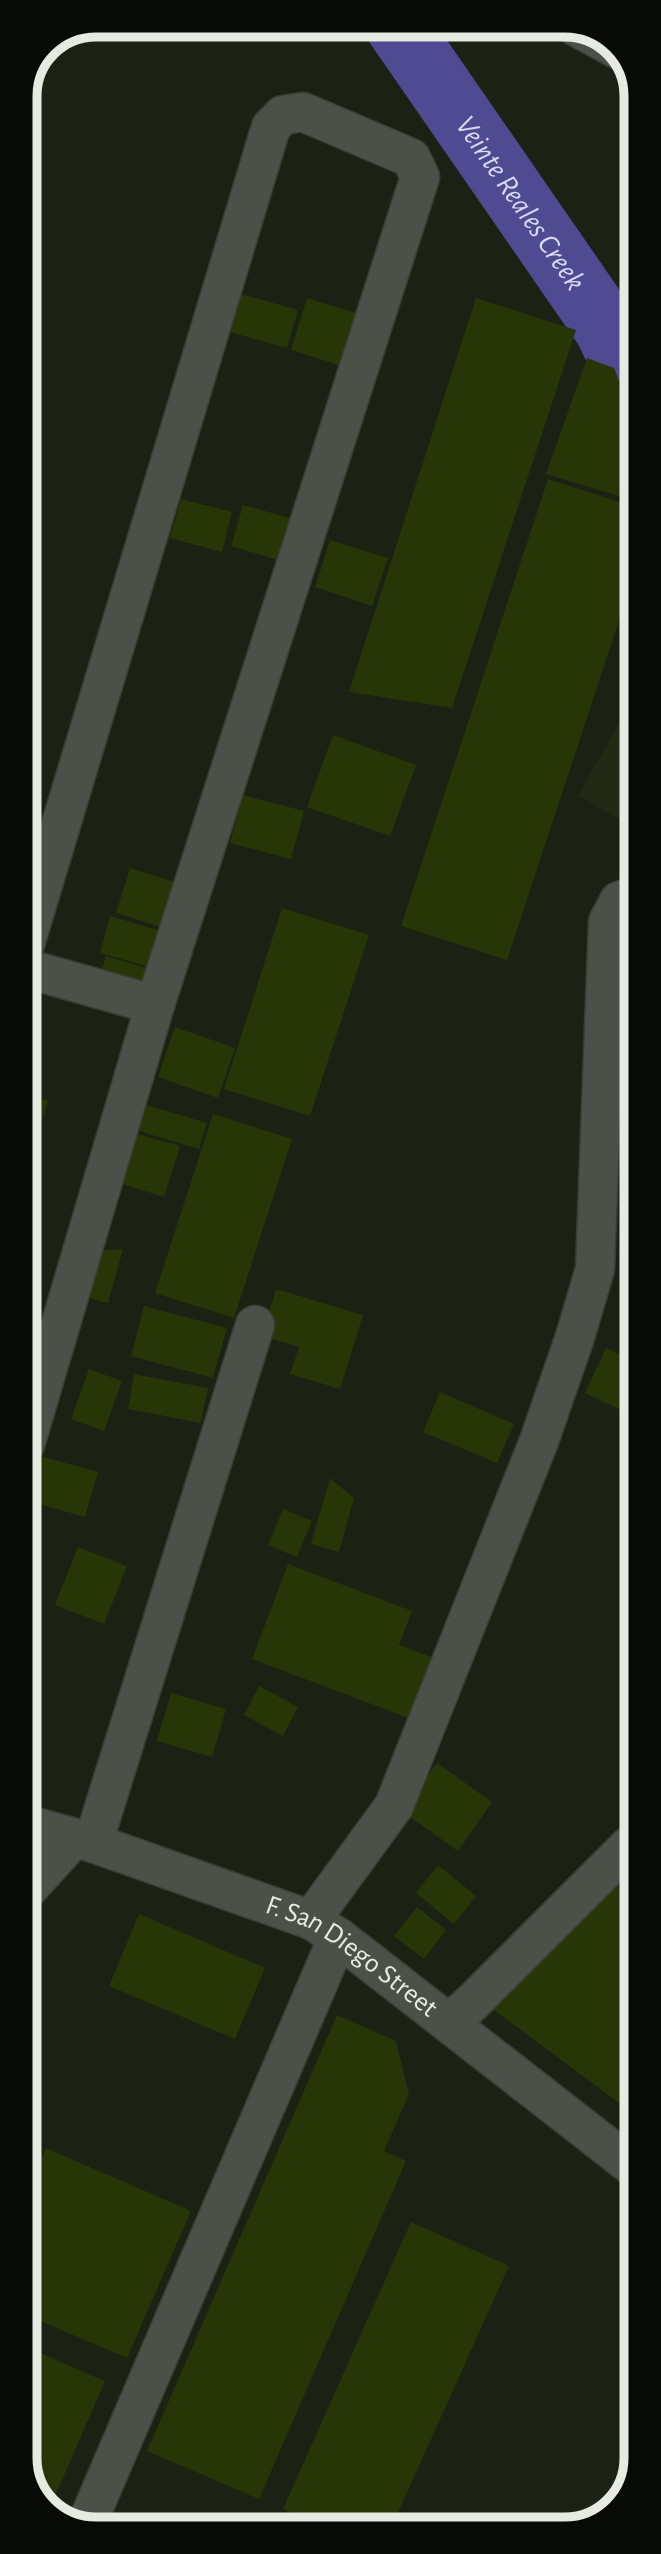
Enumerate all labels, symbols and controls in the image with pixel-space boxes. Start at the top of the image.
water label: Veinte Reales Creek [450,111,591,296]
street label: F. San Diego Street [262,1891,442,2023]

